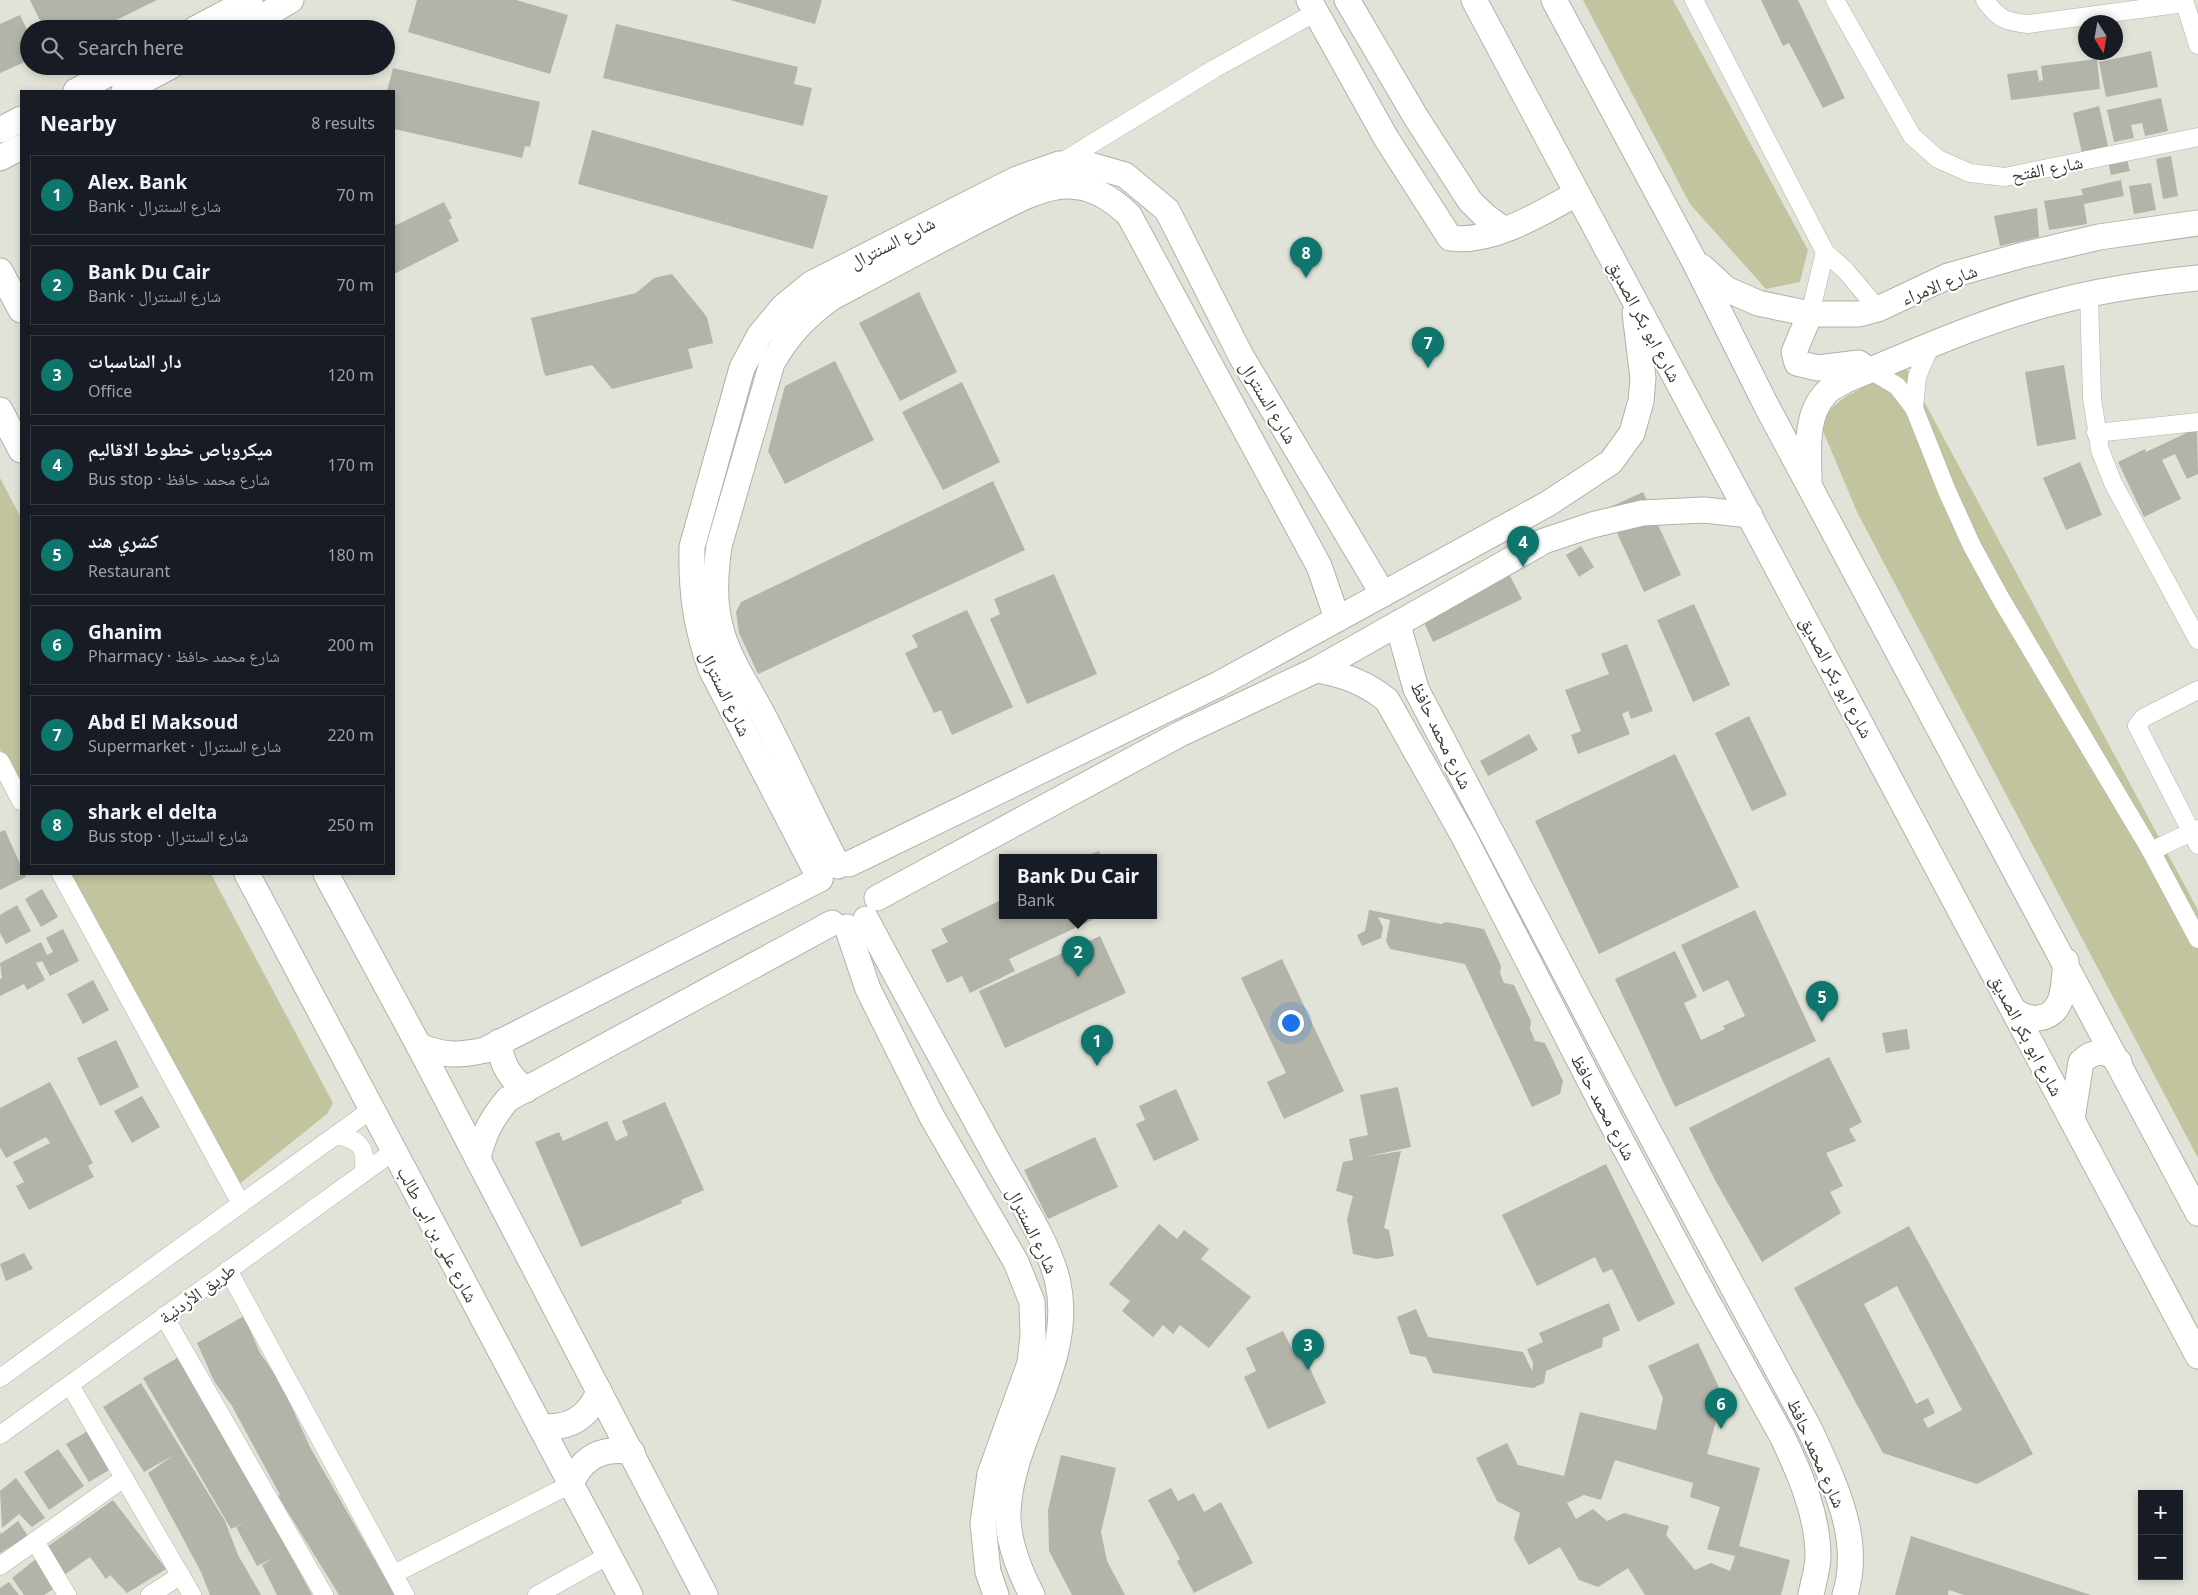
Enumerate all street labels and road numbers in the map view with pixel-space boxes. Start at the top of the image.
street label: شارع الفتح [2009,149,2085,188]
street label: شارع السنترال [845,210,939,274]
street label: شارع ابو بكر الصديق [1603,256,1687,386]
street label: شارع الامراء [1897,258,1981,310]
street label: شارع السنترال [1235,356,1303,448]
street label: شارع ابو بكر الصديق [1795,612,1879,742]
street label: شارع السنترال [695,646,757,740]
street label: شارع محمد حافظ [1406,677,1478,793]
street label: شارع ابو بكر الصديق [1985,970,2069,1100]
street label: شارع محمد حافظ [1566,1050,1642,1164]
street label: شارع على بن ابى طالب [392,1162,484,1306]
street label: شارع السنترال [1002,1183,1064,1277]
street label: طريق الأردنية [154,1257,240,1329]
street label: شارع محمد حافظ [1782,1395,1852,1511]

